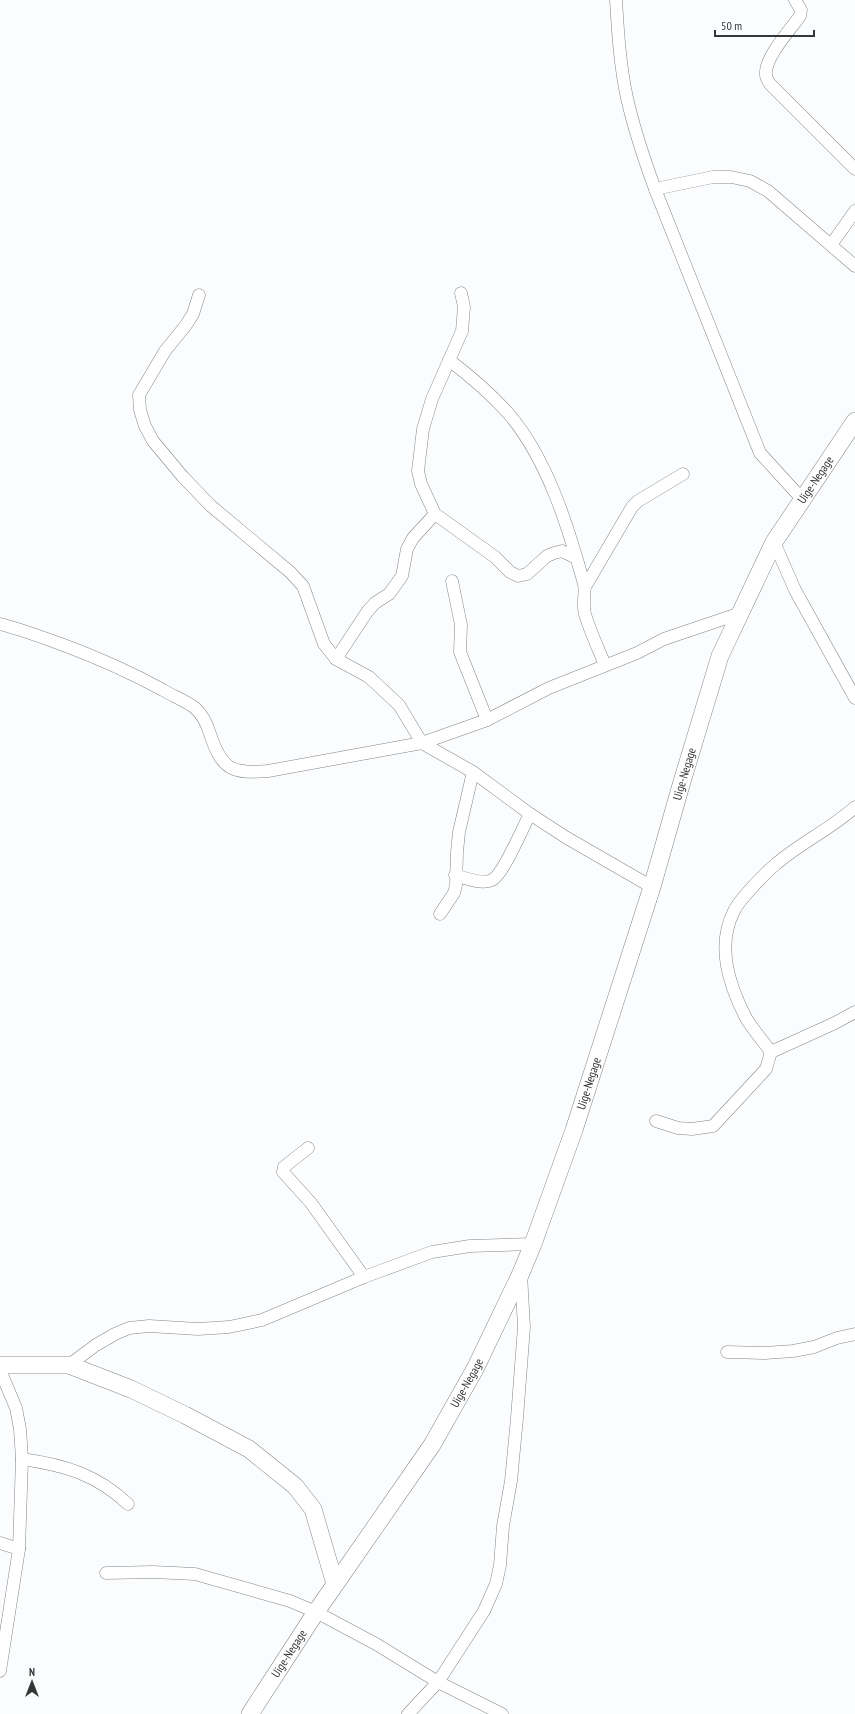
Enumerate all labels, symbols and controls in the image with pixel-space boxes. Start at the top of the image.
scale bar [715,12,814,38]
text: 50 m [721,18,742,33]
street label: Uige-Negage [794,453,836,506]
street label: Uige-Negage [669,746,699,802]
street label: Uige-Negage [573,1055,604,1111]
street label: Uige-Negage [447,1356,486,1410]
street label: Uige-Negage [268,1626,310,1680]
north arrow [12,1662,52,1702]
text: N [29,1665,35,1679]

